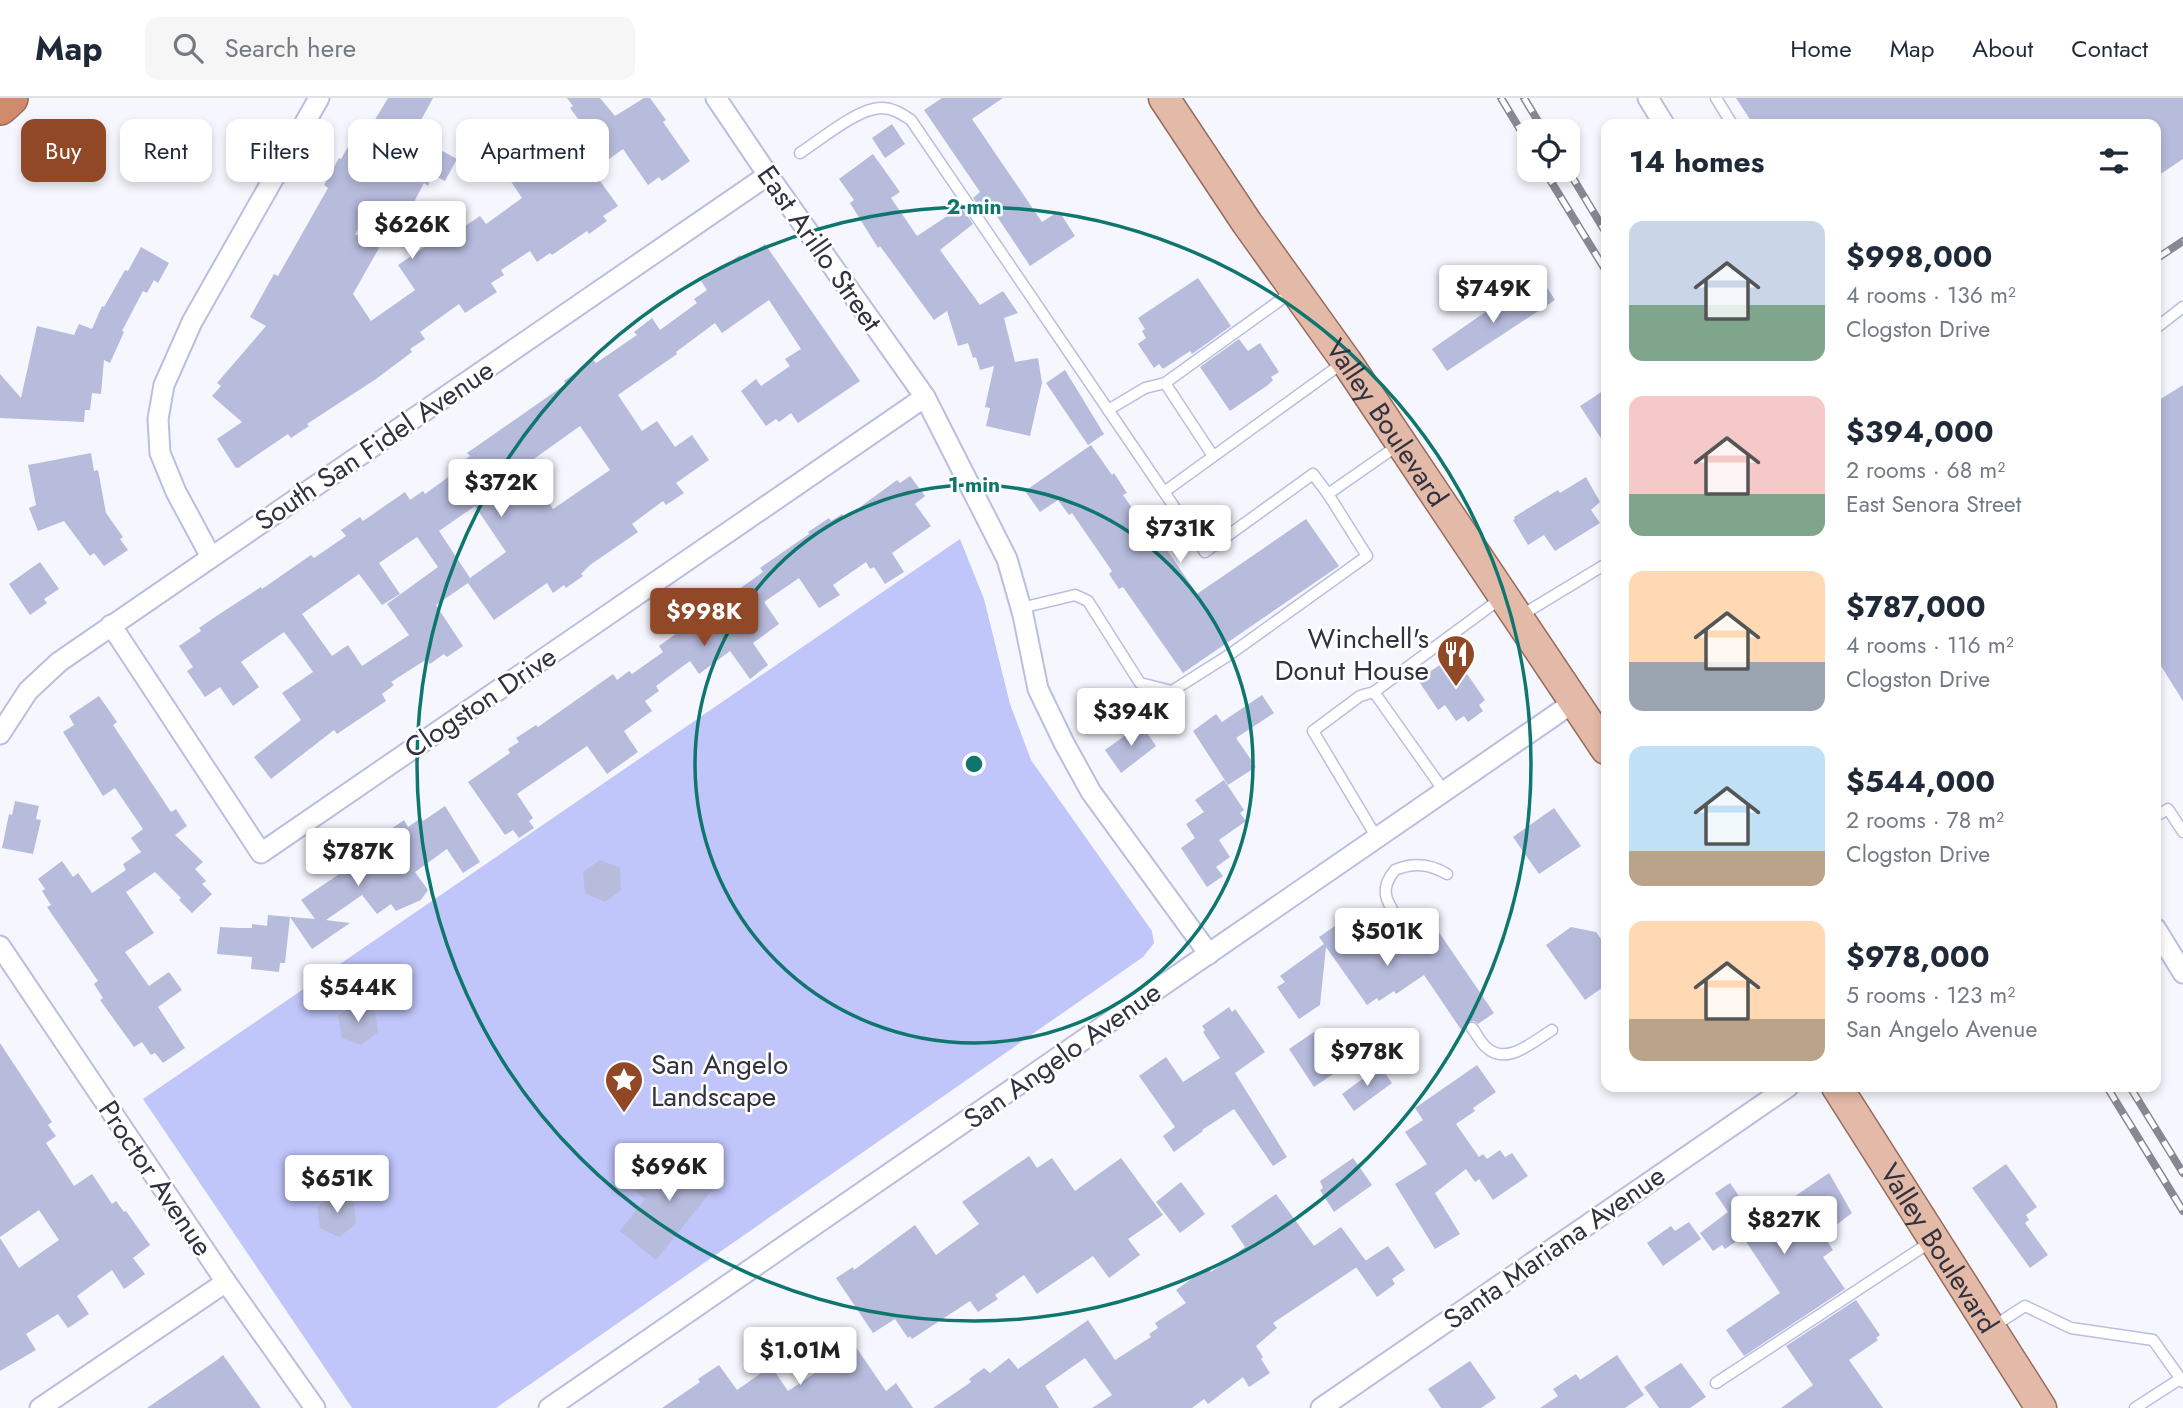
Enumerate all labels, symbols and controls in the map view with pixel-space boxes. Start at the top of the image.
search box [145,17,635,80]
text: Map [35,25,103,72]
icon: search [169,29,207,67]
text: Search here [225,29,356,67]
text: Home [1790,31,1852,66]
text: Map [1890,31,1934,66]
text: About [1972,31,2033,66]
text: Contact [2071,31,2148,66]
chip: Buy [21,119,106,182]
chip: Rent [120,119,212,182]
chip: Filters [226,119,334,182]
chip: New [348,119,442,182]
chip: Apartment [456,119,609,182]
map controls [1517,119,1580,182]
button: locate [1517,119,1580,182]
text: 14 homes [1629,140,1764,183]
icon: filters [2095,142,2133,180]
street label: East Arillo Street [747,157,892,340]
text: 2 min [946,192,1002,222]
pin: $626K [363,202,461,261]
text: $626K [374,207,450,241]
text: $998,000 [1846,235,1992,278]
icon: home [1685,249,1769,333]
pin: $749K [1444,266,1542,325]
text: $749K [1455,271,1531,305]
text: 4 rooms · 136 m² [1846,278,2016,312]
text: Clogston Drive [1846,312,1990,346]
street label: Valley Boulevard [1316,331,1458,515]
street label: South San Fidel Avenue [246,350,502,541]
text: $394,000 [1846,410,1994,453]
icon: home [1685,424,1769,508]
text: 2 rooms · 68 m² [1846,453,2005,487]
pin: $372K [452,460,550,519]
text: $372K [464,465,538,499]
text: 1 min [948,470,1000,500]
text: East Senora Street [1846,487,2021,521]
pin: $731K [1131,505,1229,565]
text: $731K [1145,511,1215,545]
text: $787,000 [1846,585,1986,628]
pin: $998K [655,588,753,648]
text: $998K [666,594,742,628]
icon: home [1685,599,1769,683]
place label: Winchell's Donut House [1274,618,1429,691]
text: 4 rooms · 116 m² [1846,628,2014,662]
restaurant icon: Winchell's Donut House [1435,633,1477,688]
street label: Clogston Drive [396,636,564,768]
text: Clogston Drive [1846,662,1990,696]
pin: $394K [1082,688,1180,748]
text: $394K [1093,694,1169,728]
centre of rings [962,752,986,776]
text: $544,000 [1846,760,1995,803]
icon: home [1685,774,1769,858]
text: 2 rooms · 78 m² [1846,803,2004,837]
pin: $787K [309,828,407,888]
text: $787K [322,834,394,868]
text: Clogston Drive [1846,837,1990,871]
pin: $501K [1338,908,1436,968]
text: $501K [1351,914,1423,948]
text: $978,000 [1846,935,1990,978]
icon: home [1685,949,1769,1033]
pin: $544K [309,964,407,1024]
text: $544K [319,970,397,1004]
street label: San Angelo Avenue [955,972,1169,1139]
text: 5 rooms · 123 m² [1846,978,2015,1012]
text: San Angelo Avenue [1846,1012,2037,1046]
pin: $978K [1318,1028,1416,1088]
text: $978K [1330,1034,1404,1068]
place label: San Angelo Landscape [651,1044,788,1117]
place icon: San Angelo Landscape [603,1059,645,1114]
street label: Proctor Avenue [88,1092,223,1264]
pin: $696K [620,1144,718,1203]
text: $696K [631,1149,707,1183]
street label: Santa Mariana Avenue [1435,1155,1674,1339]
street label: Valley Boulevard [1870,1155,2008,1341]
pin: $651K [288,1156,386,1215]
text: $651K [301,1161,373,1195]
pin: $827K [1735,1196,1833,1256]
text: $827K [1747,1202,1821,1236]
pin: $1.01M [743,1328,857,1387]
text: $1.01M [760,1333,840,1367]

